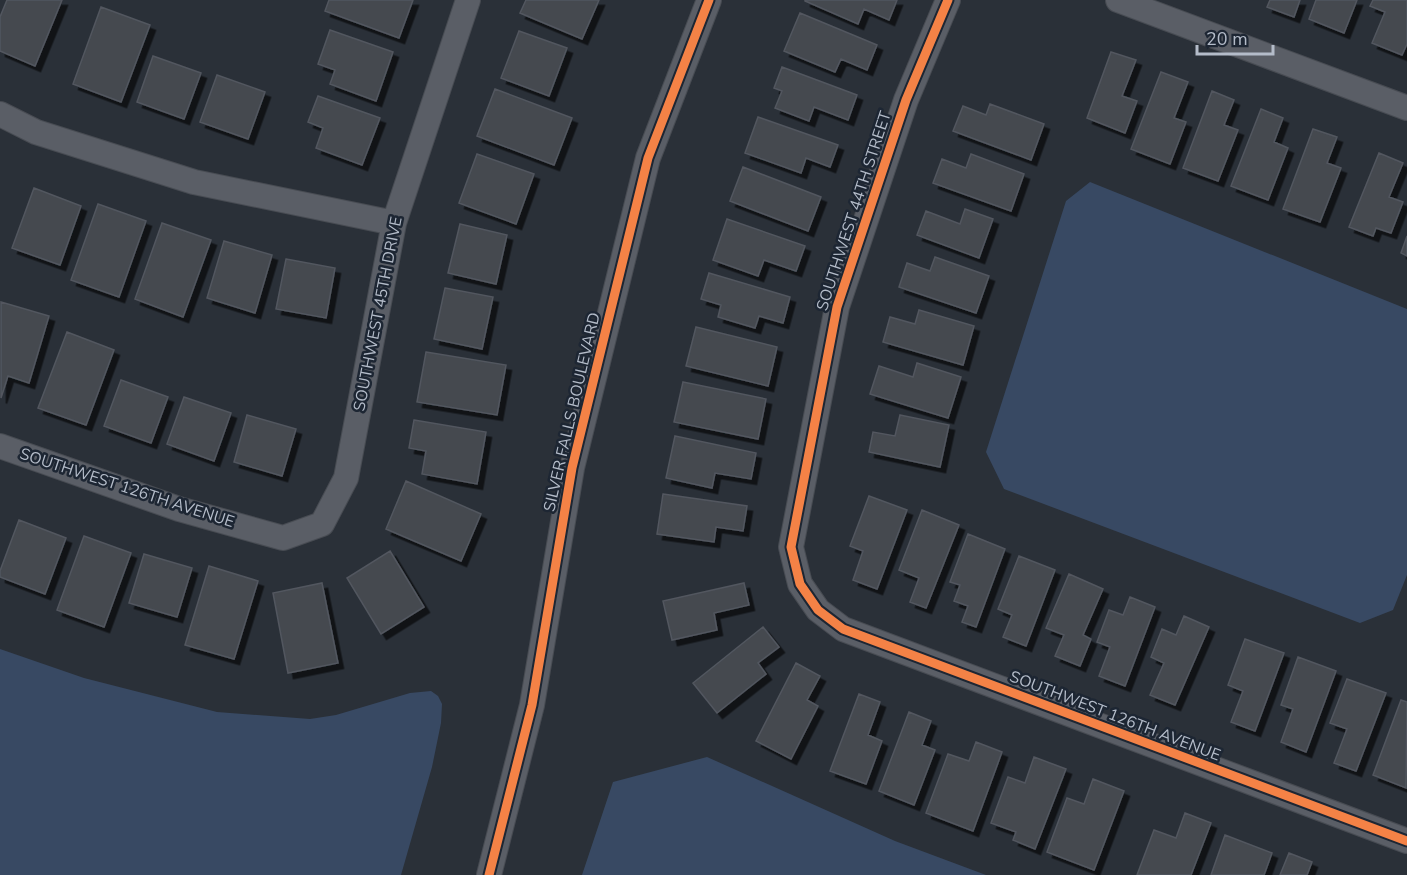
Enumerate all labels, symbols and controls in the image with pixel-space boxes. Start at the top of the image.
scale bar [1197,18,1274,56]
text: 20 m [1206,27,1248,51]
street label: SOUTHWEST 44TH STREET [811,108,897,314]
street label: SOUTHWEST 45TH DRIVE [348,215,408,413]
street label: SILVER FALLS BOULEVARD [538,310,606,514]
street label: SOUTHWEST 126TH AVENUE [17,443,237,533]
street label: SOUTHWEST 126TH AVENUE [1006,666,1224,766]

